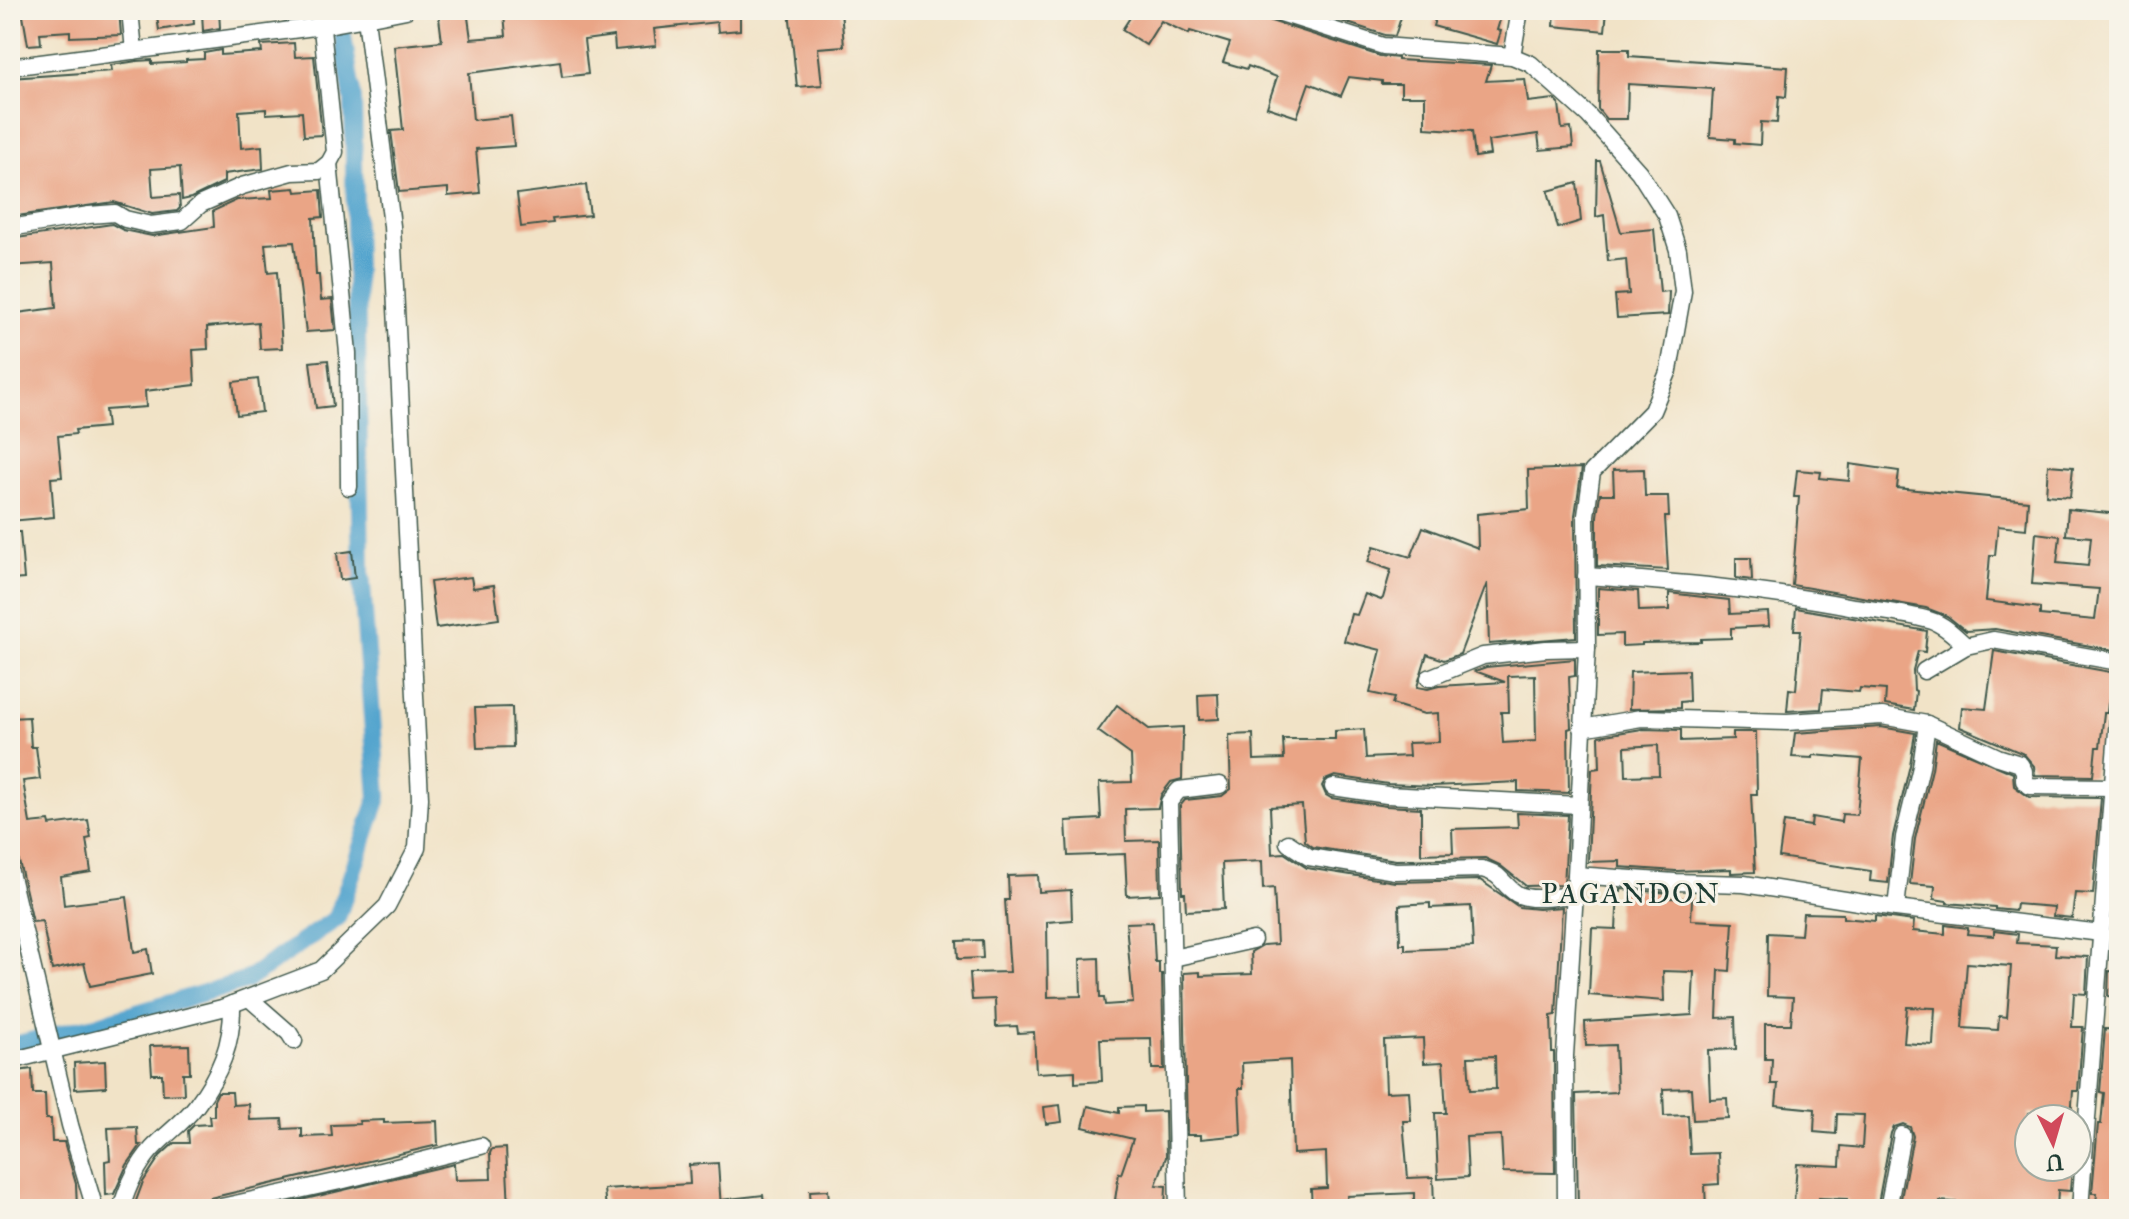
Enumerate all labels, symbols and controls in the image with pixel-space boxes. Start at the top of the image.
district label: PAGANDON [1541,876,1721,911]
north arrow [2013,1103,2093,1183]
text: U [2044,1148,2065,1177]

